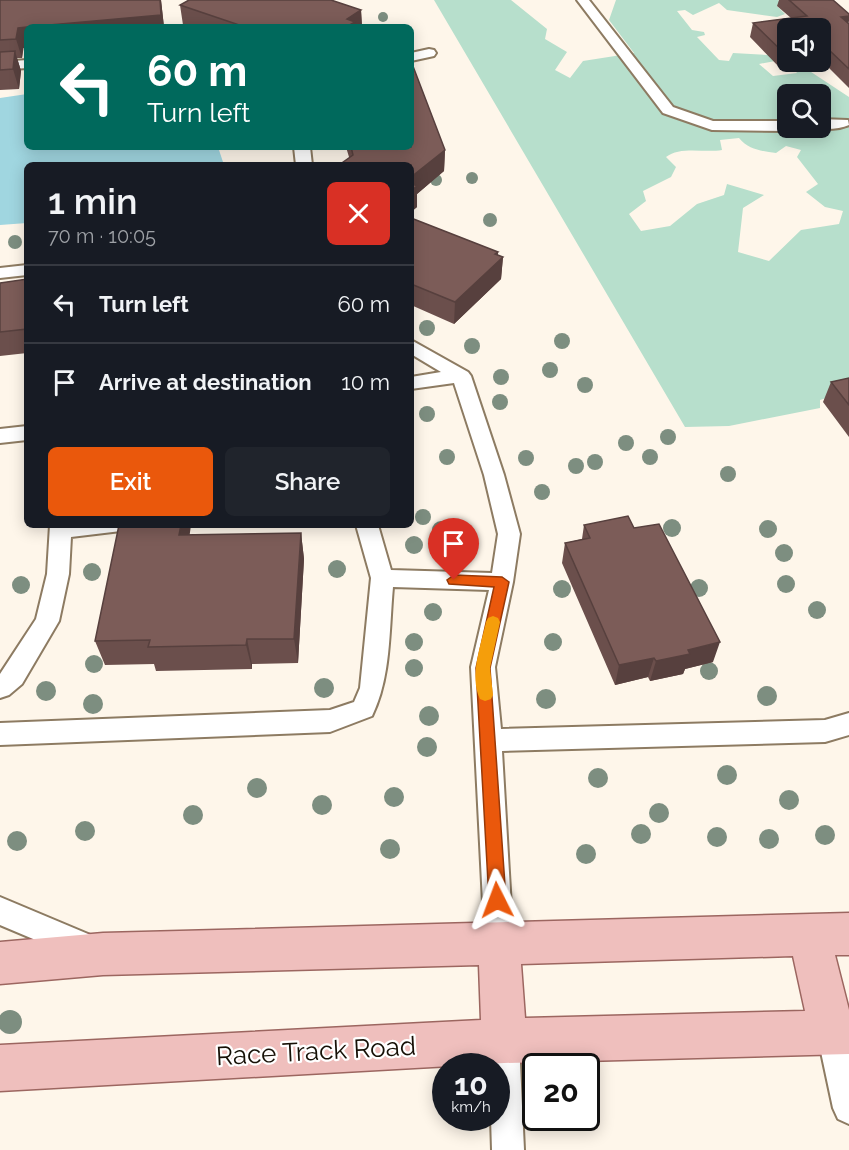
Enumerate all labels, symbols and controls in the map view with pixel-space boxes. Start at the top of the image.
map controls [777,18,831,138]
button: sound [777,18,831,72]
text: 60 m [147,47,247,96]
icon: left [48,48,126,126]
button: search [777,84,831,138]
text: Turn left [147,97,250,128]
text: 1 min [48,180,137,222]
button: close [327,182,390,245]
text: 70 m · 10:05 [48,224,156,248]
icon: left [48,288,81,321]
text: Turn left [99,291,189,317]
text: 60 m [337,291,390,317]
icon: arrive [48,366,81,399]
text: Arrive at destination [99,369,312,395]
text: 10 m [341,369,390,395]
button: Exit [48,447,213,516]
button: Share [225,447,390,516]
pin [428,518,479,580]
icon: arrive [437,527,470,560]
position arrow [465,868,529,932]
street label: Race Track Road [215,1031,417,1071]
speed limit sign: 20 [522,1053,600,1131]
text: 10 [454,1067,488,1102]
text: km/h [451,1098,491,1116]

